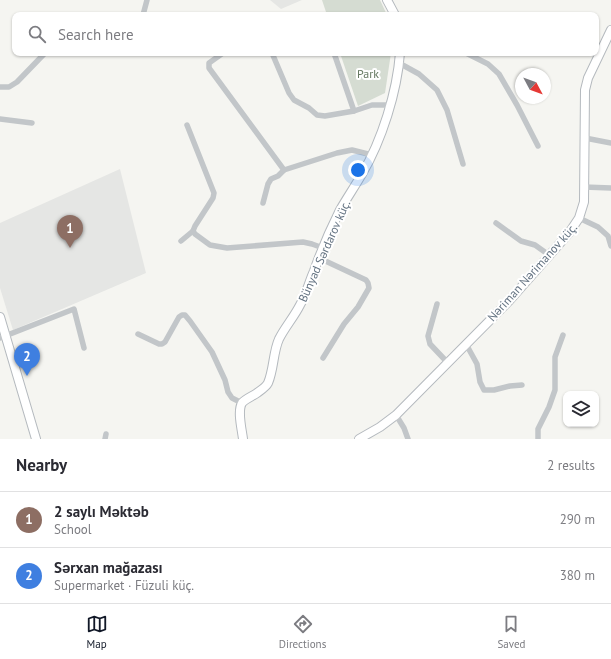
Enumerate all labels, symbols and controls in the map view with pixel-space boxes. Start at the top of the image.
search box [12,12,599,56]
icon: search [26,23,48,45]
text: Search here [58,25,134,44]
park label: Park [357,66,379,81]
north arrow [515,68,551,104]
your location [348,160,368,180]
street label: Bünyad Sərdarov küç. [295,198,353,304]
pin: 1 [57,215,83,248]
street label: Nəriman Nərimanov küç. [484,220,580,324]
pin: 2 [14,343,40,376]
map controls [563,391,599,427]
button: layers [563,391,599,427]
text: Nearby [16,454,67,476]
text: 2 results [547,457,595,474]
text: 2 saylı Məktəb [54,502,149,521]
text: 1 [25,511,33,528]
text: 290 m [560,511,595,528]
text: School [54,521,92,538]
text: Sərxan mağazası [54,558,163,577]
text: 2 [25,567,33,584]
text: 380 m [560,567,595,584]
text: Supermarket · Füzuli küç. [54,577,194,594]
tab: Map [86,613,108,651]
tab: Directions [279,613,326,651]
tab: Saved [497,613,525,651]

